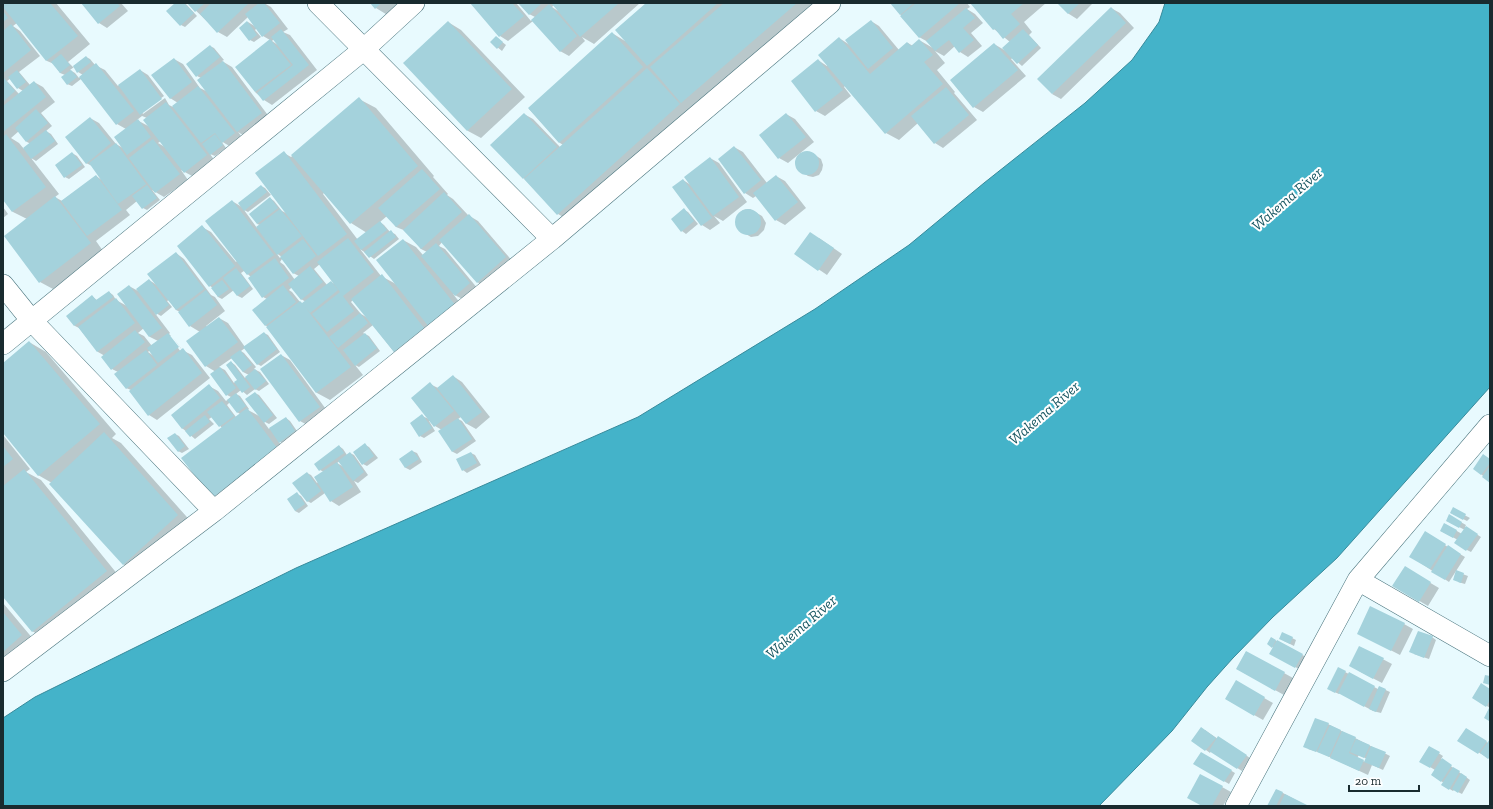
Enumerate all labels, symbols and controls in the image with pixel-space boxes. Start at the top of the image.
water label: Wakema River [1248,163,1327,235]
water label: Wakema River [1005,377,1084,449]
water label: Wakema River [762,591,841,663]
scale bar [1349,767,1419,793]
text: 20 m [1355,774,1382,788]

